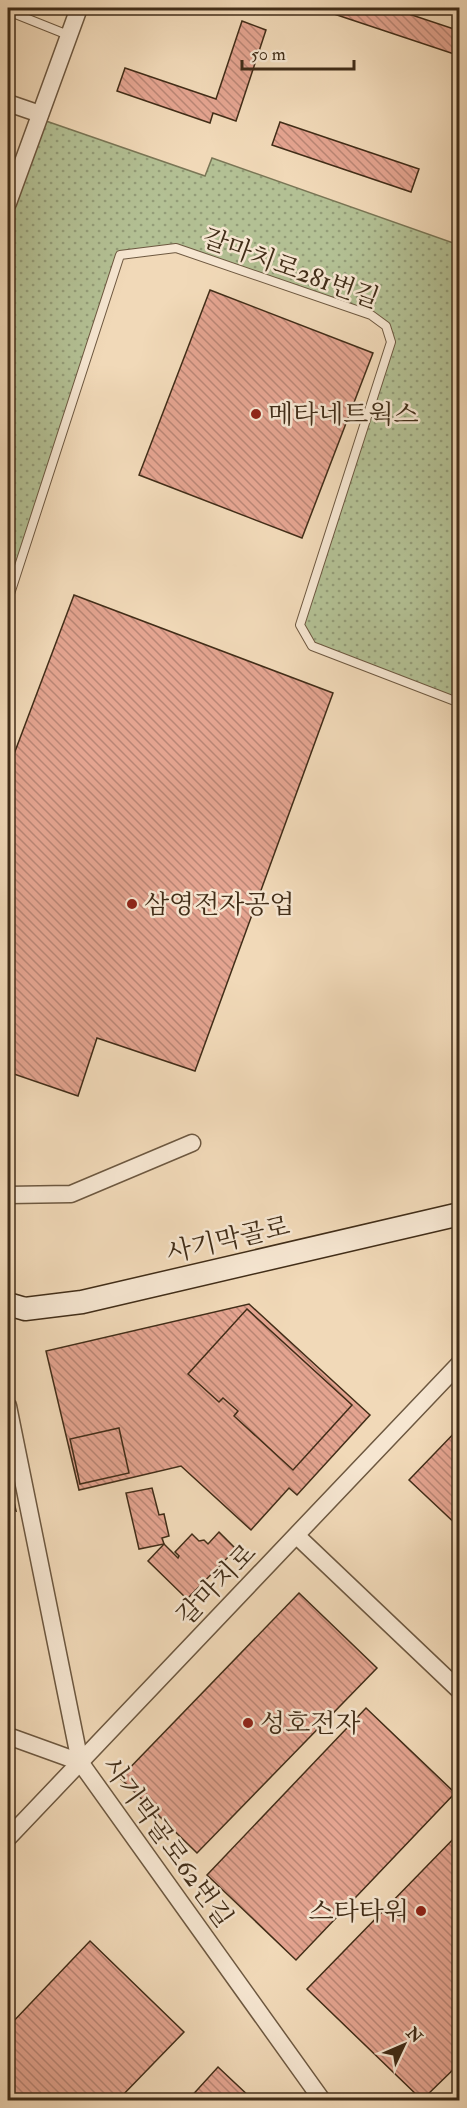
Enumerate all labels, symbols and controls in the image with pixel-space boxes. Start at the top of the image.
scale bar [242,33,354,71]
text: 50 m [251,43,286,66]
street label: 갈마치로281번길 [198,222,383,316]
place label: 메타네트웍스 [268,399,419,431]
marker: 메타네트웍스 [249,407,263,421]
place label: 삼영전자공업 [144,889,295,921]
marker: 삼영전자공업 [125,897,139,911]
street label: 사기막골로 [163,1210,293,1270]
street label: 갈마치로 [170,1537,263,1632]
place label: 성호전자 [260,1708,360,1740]
marker: 성호전자 [241,1716,255,1730]
street label: 사기막골로62번길 [95,1751,240,1934]
place label: 스타타워 [309,1896,409,1928]
marker: 스타타워 [414,1904,428,1918]
north arrow [374,2015,434,2075]
text: N [401,2022,427,2048]

